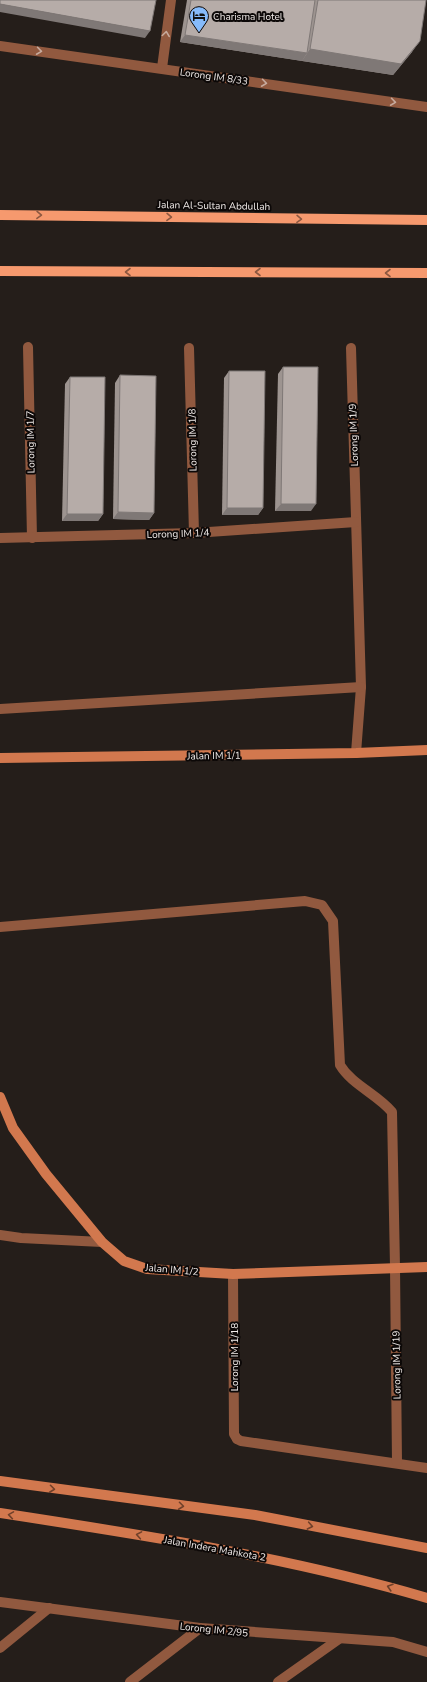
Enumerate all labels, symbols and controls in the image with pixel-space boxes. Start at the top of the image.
hotel icon: Charisma Hotel [188,5,210,33]
place label: Charisma Hotel [213,10,283,24]
one-way arrow [161,31,170,37]
one-way arrow [36,46,42,55]
street label: Lorong IM 8/33 [179,65,249,89]
one-way arrow [261,78,267,87]
one-way arrow [390,97,396,106]
street label: Jalan Al-Sultan Abdullah [157,198,270,214]
one-way arrow [36,211,42,219]
one-way arrow [166,213,172,221]
one-way arrow [296,214,302,223]
one-way arrow [125,268,131,276]
one-way arrow [255,268,261,276]
one-way arrow [385,269,391,277]
street label: Lorong IM 1/9 [346,403,362,467]
street label: Lorong IM 1/8 [185,409,201,471]
street label: Lorong IM 1/7 [23,411,39,473]
street label: Lorong IM 1/4 [146,526,210,542]
street label: Jalan IM 1/1 [186,749,241,763]
street label: Jalan IM 1/2 [144,1261,199,1279]
street label: Lorong IM 1/18 [228,1323,242,1391]
street label: Lorong IM 1/19 [389,1331,405,1399]
one-way arrow [49,1484,55,1493]
one-way arrow [178,1501,184,1510]
one-way arrow [8,1511,14,1520]
one-way arrow [307,1521,313,1529]
one-way arrow [136,1531,142,1539]
street label: Jalan Indera Mahkota 2 [162,1533,267,1565]
one-way arrow [386,1583,393,1592]
street label: Lorong IM 2/95 [179,1619,249,1641]

